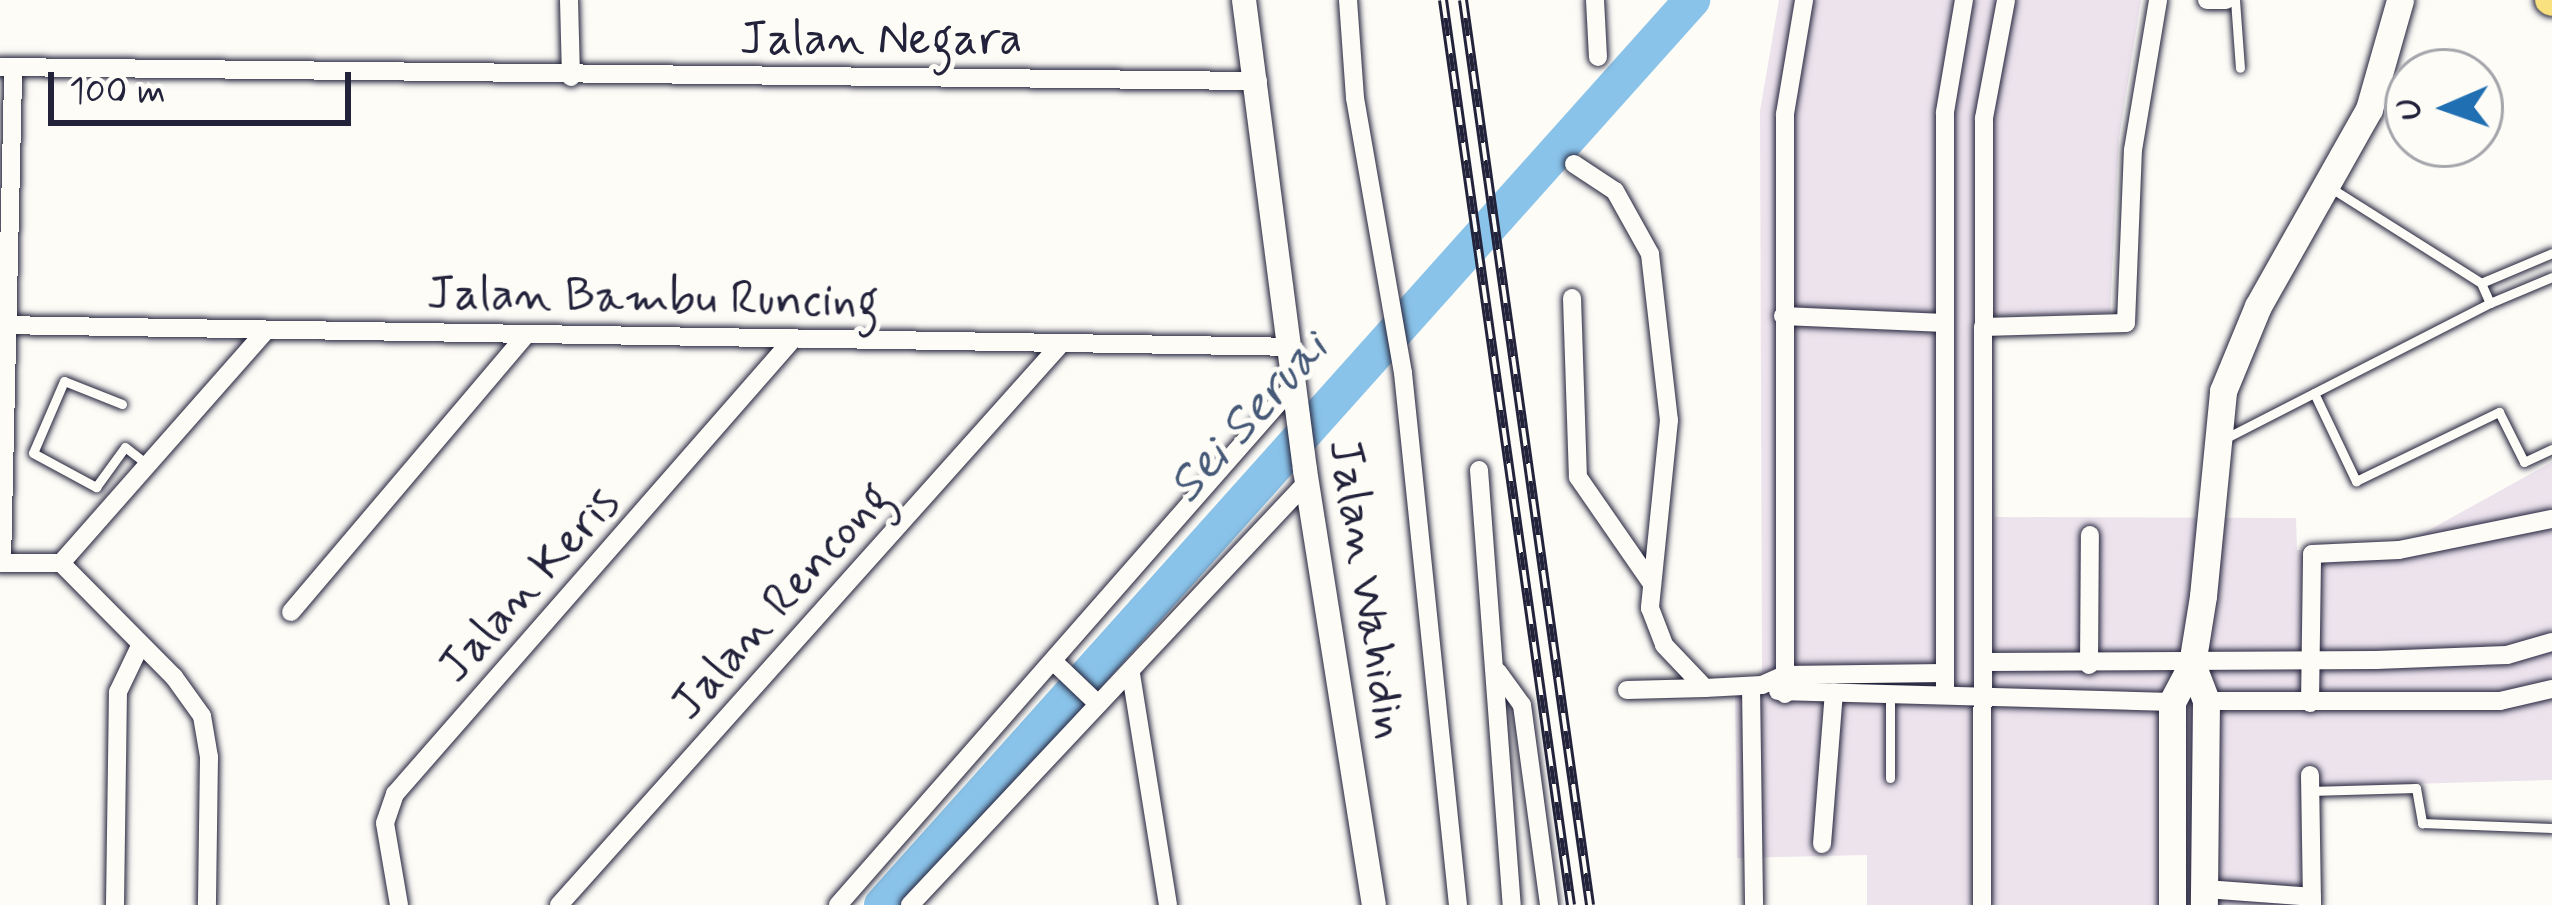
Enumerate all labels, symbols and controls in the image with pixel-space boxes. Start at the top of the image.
street label: Jalan Negara [737,11,1025,69]
scale bar [54,48,357,122]
north arrow [2384,48,2504,168]
text: 100 m [69,69,166,116]
text: U [2389,98,2433,121]
street label: Jalan Bambu Runcing [428,265,878,331]
water label: Sei Seruai [1156,319,1342,517]
street label: Jalan Wahidin [1315,435,1419,743]
street label: Jalan Rencong [659,470,903,732]
street label: Jalan Keris [425,475,633,695]

